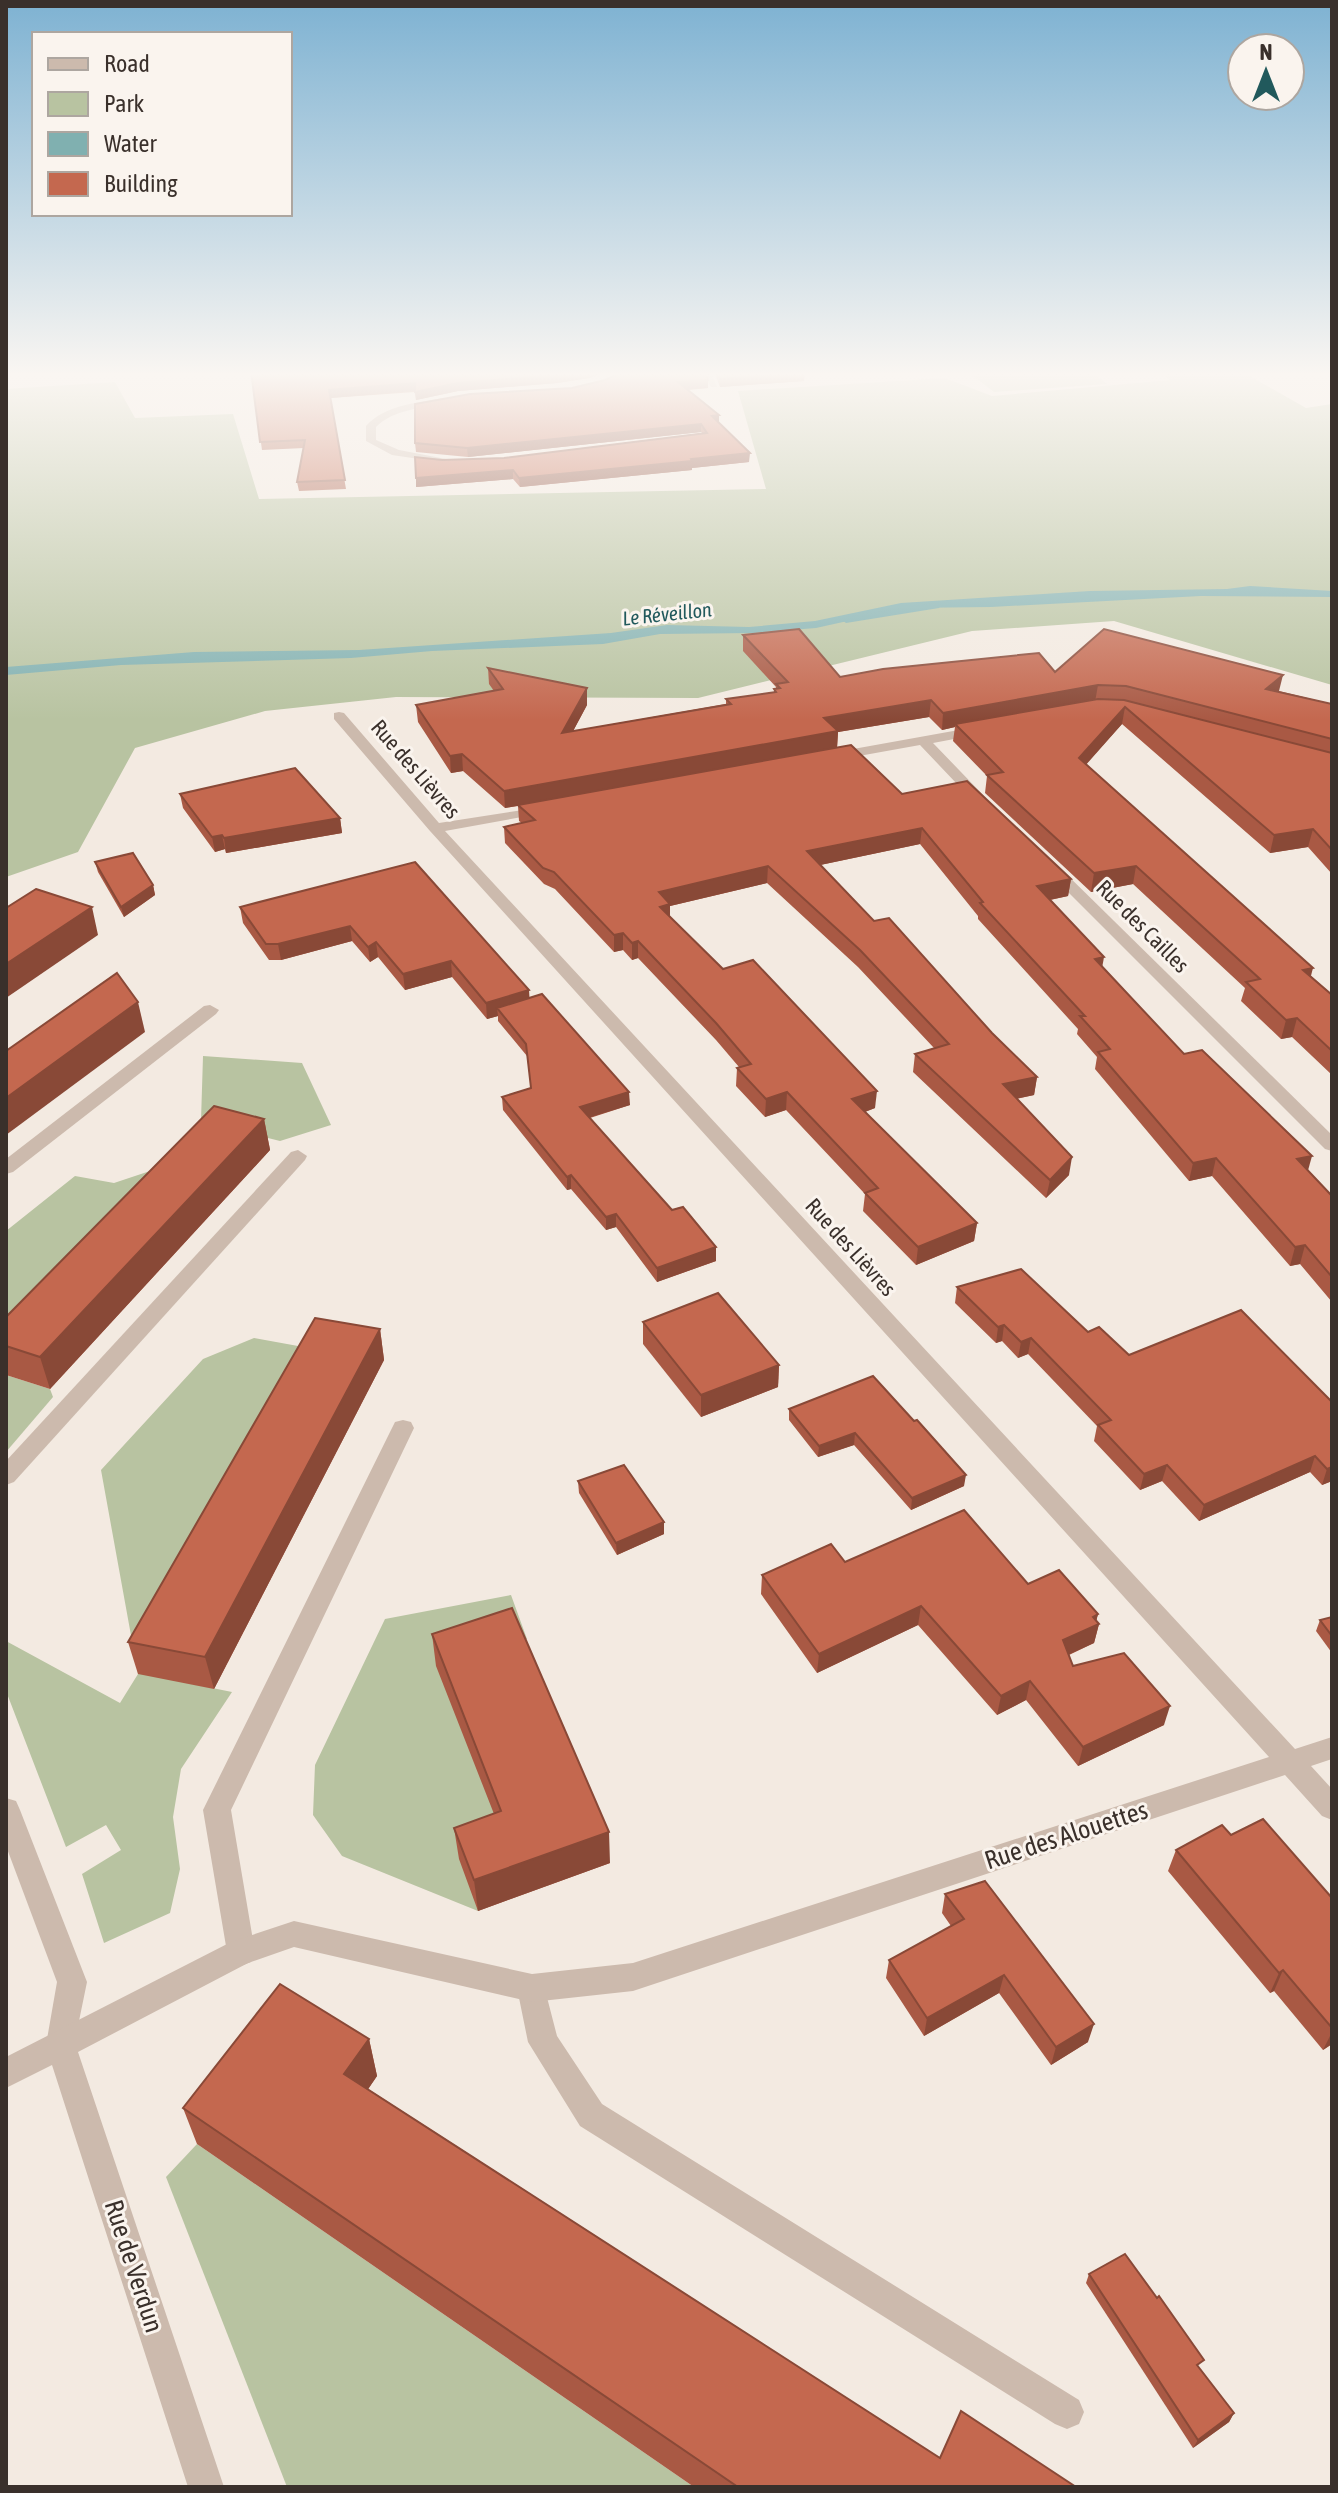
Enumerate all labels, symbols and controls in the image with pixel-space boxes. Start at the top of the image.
legend [32,32,292,216]
north arrow [1226,32,1306,112]
text: N [1260,39,1272,65]
text: Road [104,50,150,77]
text: Park [104,90,145,117]
text: Water [104,130,157,157]
text: Building [104,170,178,197]
water label: Le Réveillon [621,597,713,630]
street label: Rue des Lièvres [366,714,466,824]
street label: Rue des Cailles [1091,874,1195,978]
street label: Rue des Lièvres [800,1193,902,1301]
street label: Rue des Alouettes [981,1795,1151,1875]
street label: Rue de Verdun [98,2196,170,2336]

